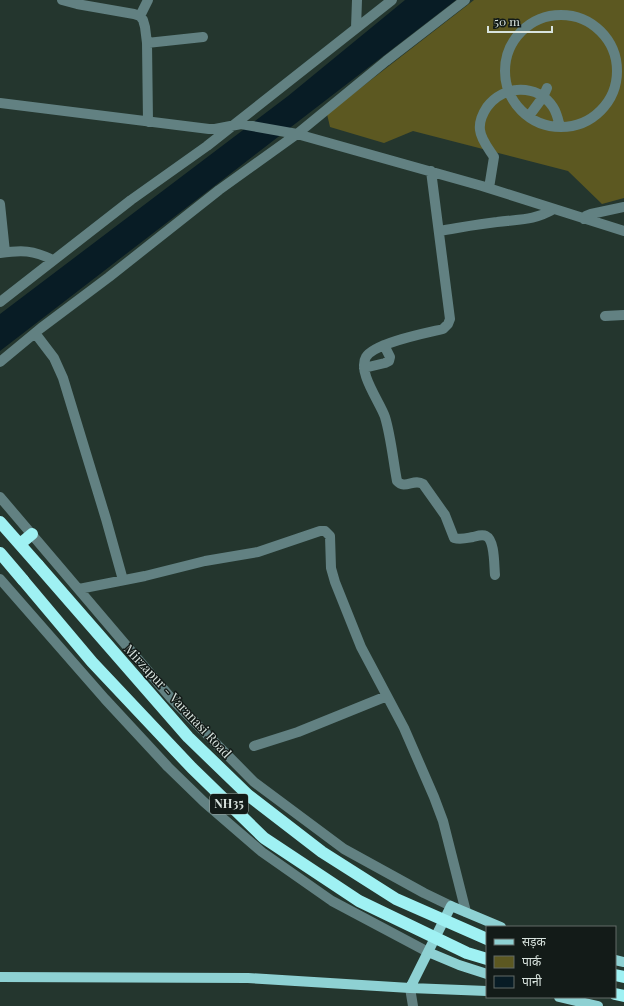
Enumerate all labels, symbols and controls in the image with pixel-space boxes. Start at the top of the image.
scale bar [488,8,552,34]
text: 50 m [494,13,520,29]
street label: Mirzapur - Varanasi Road [121,640,236,761]
road number: NH35 [210,794,248,814]
legend [486,926,616,998]
text: सड़क [522,933,547,949]
text: पार्क [522,953,542,969]
text: पानी [522,973,543,989]

